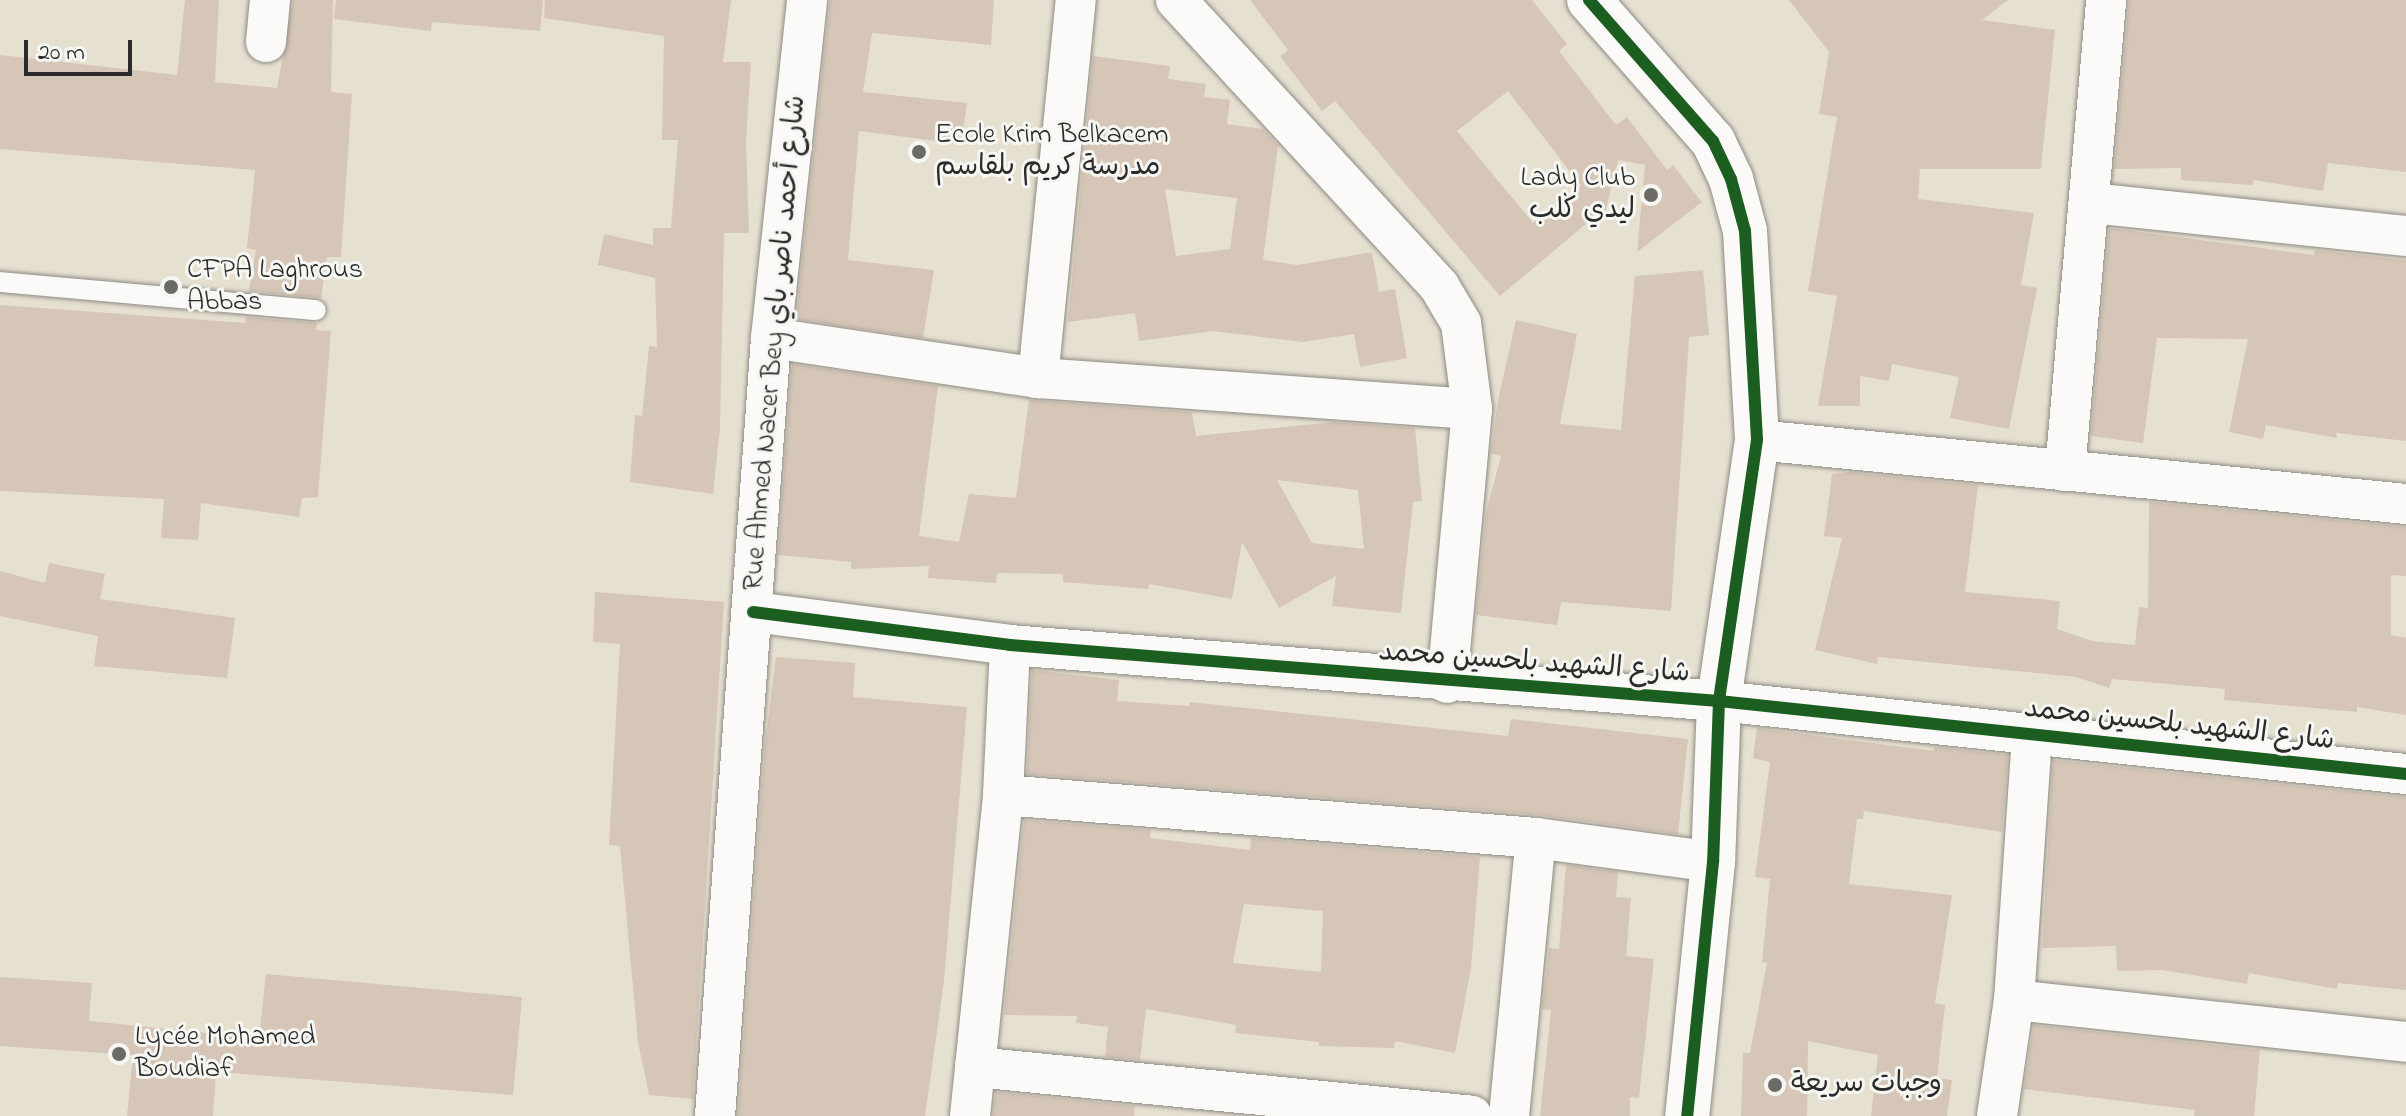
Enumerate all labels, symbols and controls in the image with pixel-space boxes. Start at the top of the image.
scale bar [28,24,136,74]
text: 20 m [38,36,85,71]
street label: Rue Ahmed Nacer Bey شارع أحمد ناصر باي [738,94,814,592]
place label: Ecole Krim Belkacem مدرسة كريم بلقاسم [935,119,1169,185]
marker: Ecole Krim Belkacem مدرسة كريم بلقاسم [910,143,928,161]
place label: Lady Club ليدي كلب [1520,162,1635,228]
marker: Lady Club ليدي كلب [1642,186,1660,204]
place label: CFPA Laghrous Abbas [187,254,363,320]
marker: CFPA Laghrous Abbas [162,278,180,296]
street label: شارع الشهيد بلحسين محمد [1377,636,1691,692]
street label: شارع الشهيد بلحسين محمد [2022,693,2336,759]
place label: Lycée Mohamed Boudiaf [135,1021,315,1087]
marker: Lycée Mohamed Boudiaf [110,1045,128,1063]
place label: وجبات سريعة [1791,1068,1942,1102]
marker: وجبات سريعة [1766,1076,1784,1094]

